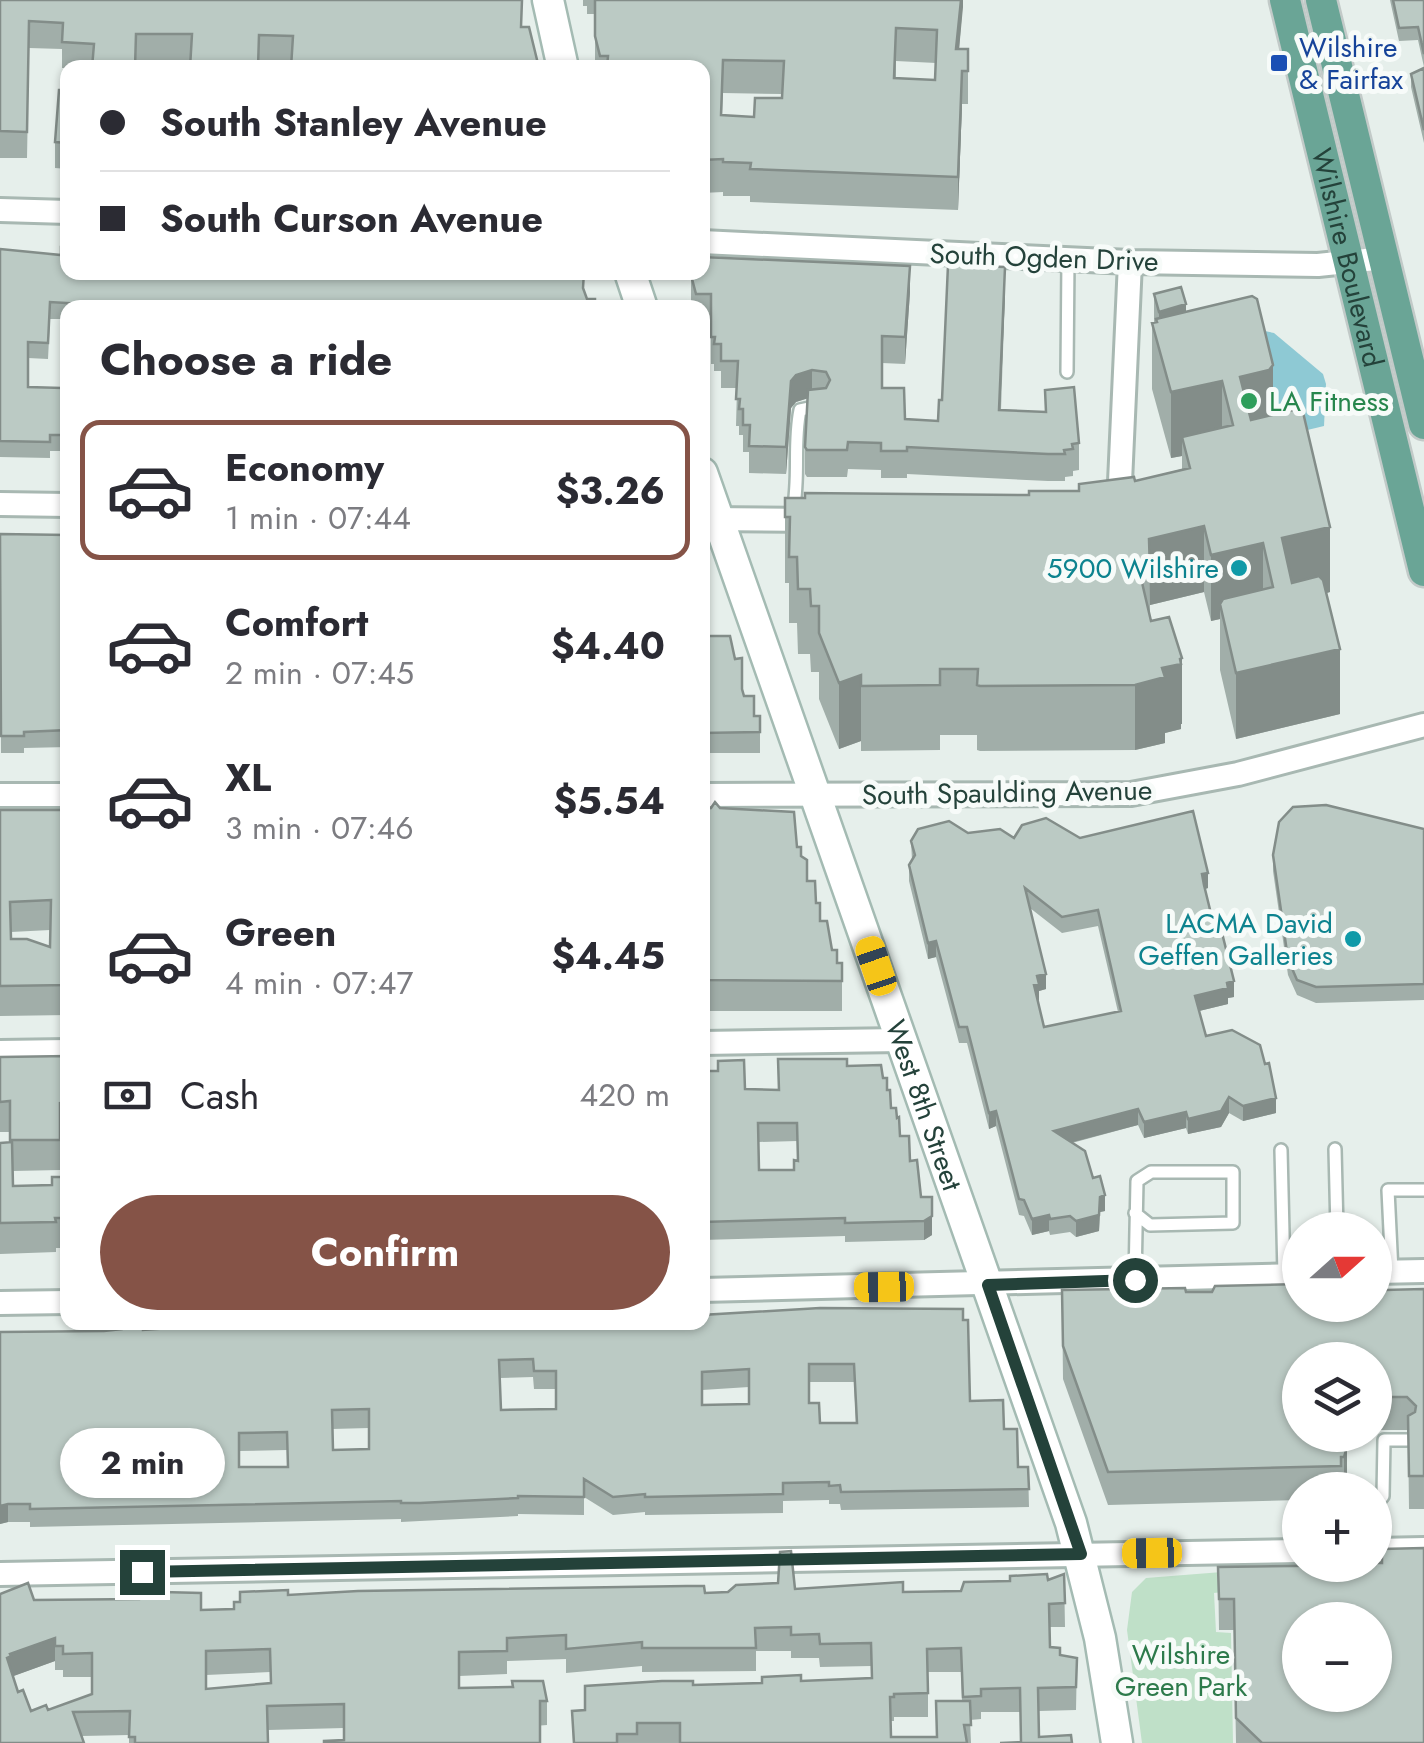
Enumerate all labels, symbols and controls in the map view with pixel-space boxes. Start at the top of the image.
place label: Wilshire & Fairfax [1299,27,1403,100]
marker: Wilshire & Fairfax [1268,52,1290,74]
text: South Stanley Avenue [160,95,547,150]
street label: Wilshire Boulevard [1301,144,1394,371]
text: South Curson Avenue [160,191,543,246]
street label: South Ogden Drive [929,233,1159,282]
text: Choose a ride [100,327,392,392]
place label: LA Fitness [1269,381,1389,422]
marker: LA Fitness [1238,390,1260,412]
text: Economy [225,440,384,495]
icon: car [105,445,195,535]
text: $3.26 [556,463,665,518]
text: 1 min · 07:44 [225,495,411,541]
place label: 5900 Wilshire [1047,548,1219,589]
marker: 5900 Wilshire [1228,557,1250,579]
text: Comfort [225,595,368,650]
icon: car [105,600,195,690]
text: $4.40 [551,618,665,673]
text: 2 min · 07:45 [225,650,414,696]
text: XL [225,750,271,805]
icon: car [105,755,195,845]
street label: South Spaulding Avenue [861,769,1153,816]
text: $5.54 [554,773,665,828]
text: 3 min · 07:46 [225,805,414,851]
place label: LACMA David Geffen Galleries [1138,903,1333,976]
text: Green [225,905,336,960]
icon: car [105,910,195,1000]
text: $4.45 [552,928,665,983]
marker: LACMA David Geffen Galleries [1342,928,1364,950]
car [852,933,900,999]
text: 4 min · 07:47 [225,960,413,1006]
street label: West 8th Street [875,1014,973,1196]
icon: cash [100,1068,155,1123]
text: Cash [180,1068,260,1123]
text: 420 m [579,1072,670,1118]
button: Confirm [100,1195,670,1310]
north arrow [1282,1212,1392,1322]
map controls [1282,1212,1392,1712]
route start [1113,1258,1158,1303]
car [854,1271,914,1303]
button: layers [1282,1342,1392,1452]
callout: 2 min [59,1427,224,1497]
text: 2 min [100,1440,185,1486]
button: + [1282,1472,1392,1582]
car [1122,1537,1182,1569]
route end [120,1550,165,1595]
button: − [1282,1602,1392,1712]
park label: Wilshire Green Park [1115,1634,1248,1707]

